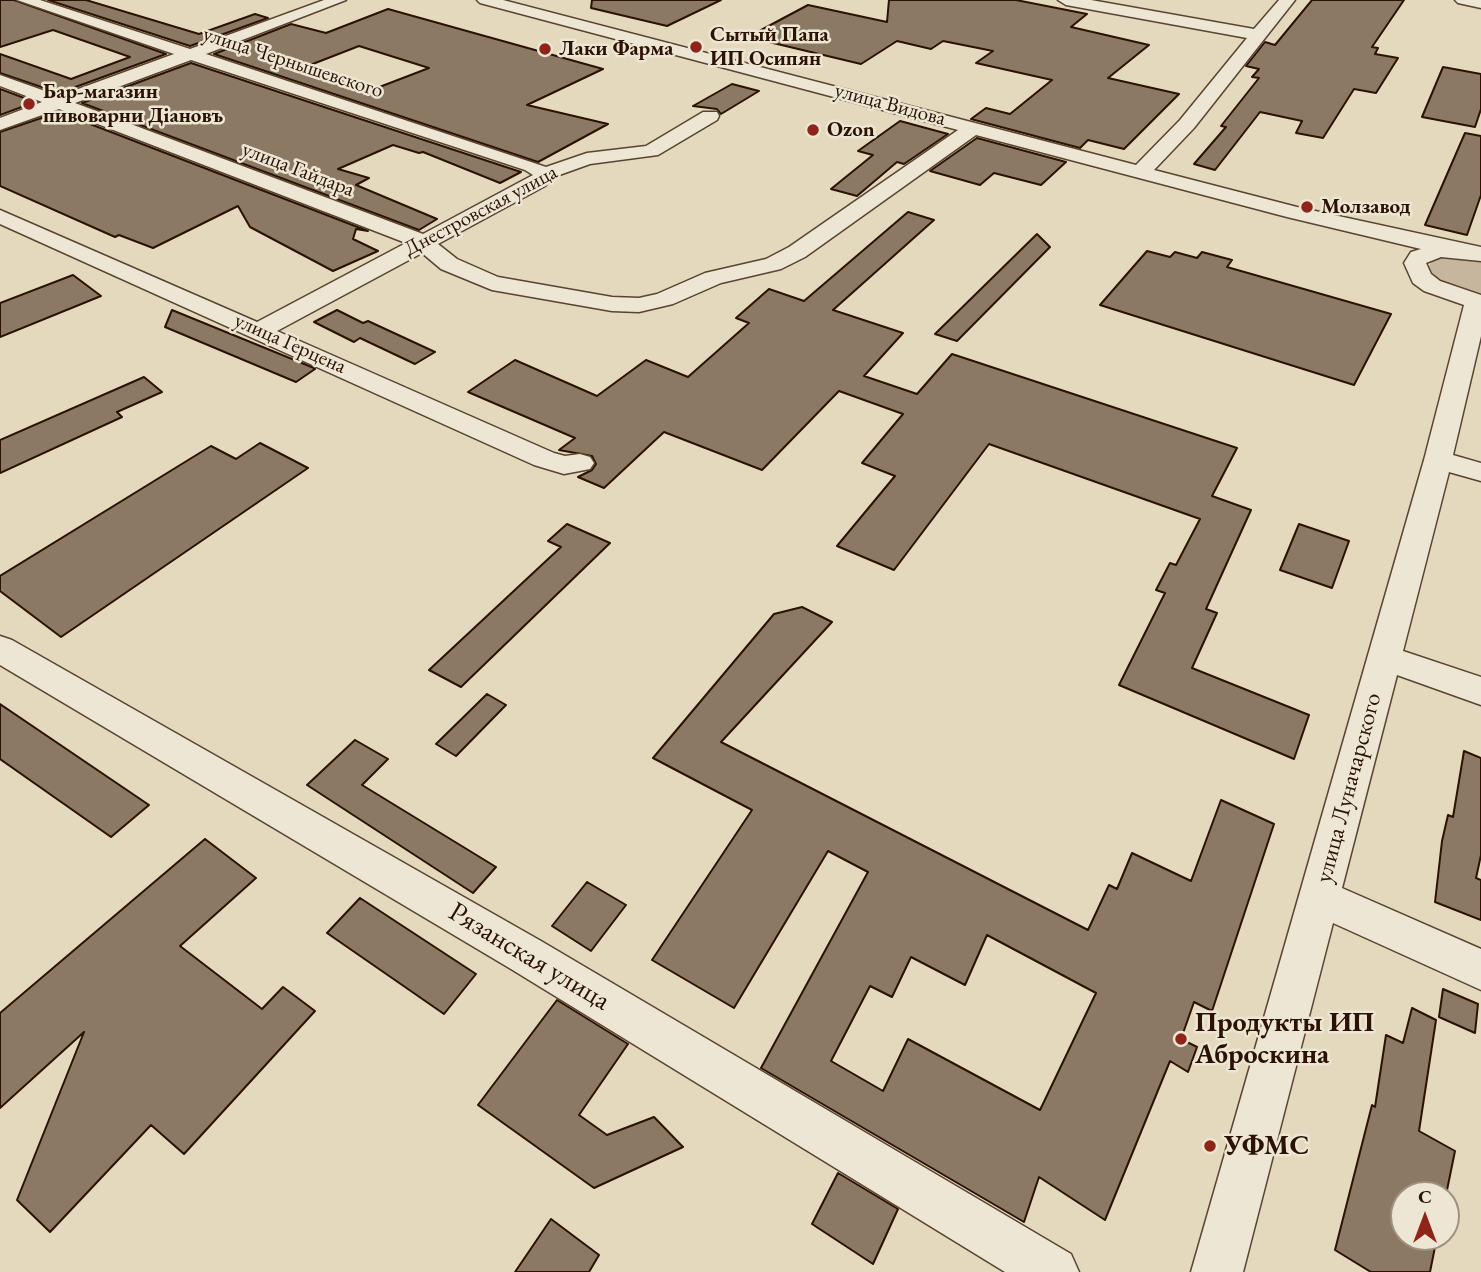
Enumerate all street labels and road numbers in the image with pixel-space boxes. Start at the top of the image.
street label: улица Чернышевского [200,22,386,104]
street label: улица Видова [832,78,948,132]
street label: улица Гайдара [238,137,358,203]
street label: Днестровская улица [400,160,562,262]
street label: улица Герцена [230,308,350,380]
street label: улица Луначарского [1310,690,1388,886]
street label: Рязанская улица [442,896,616,1018]

